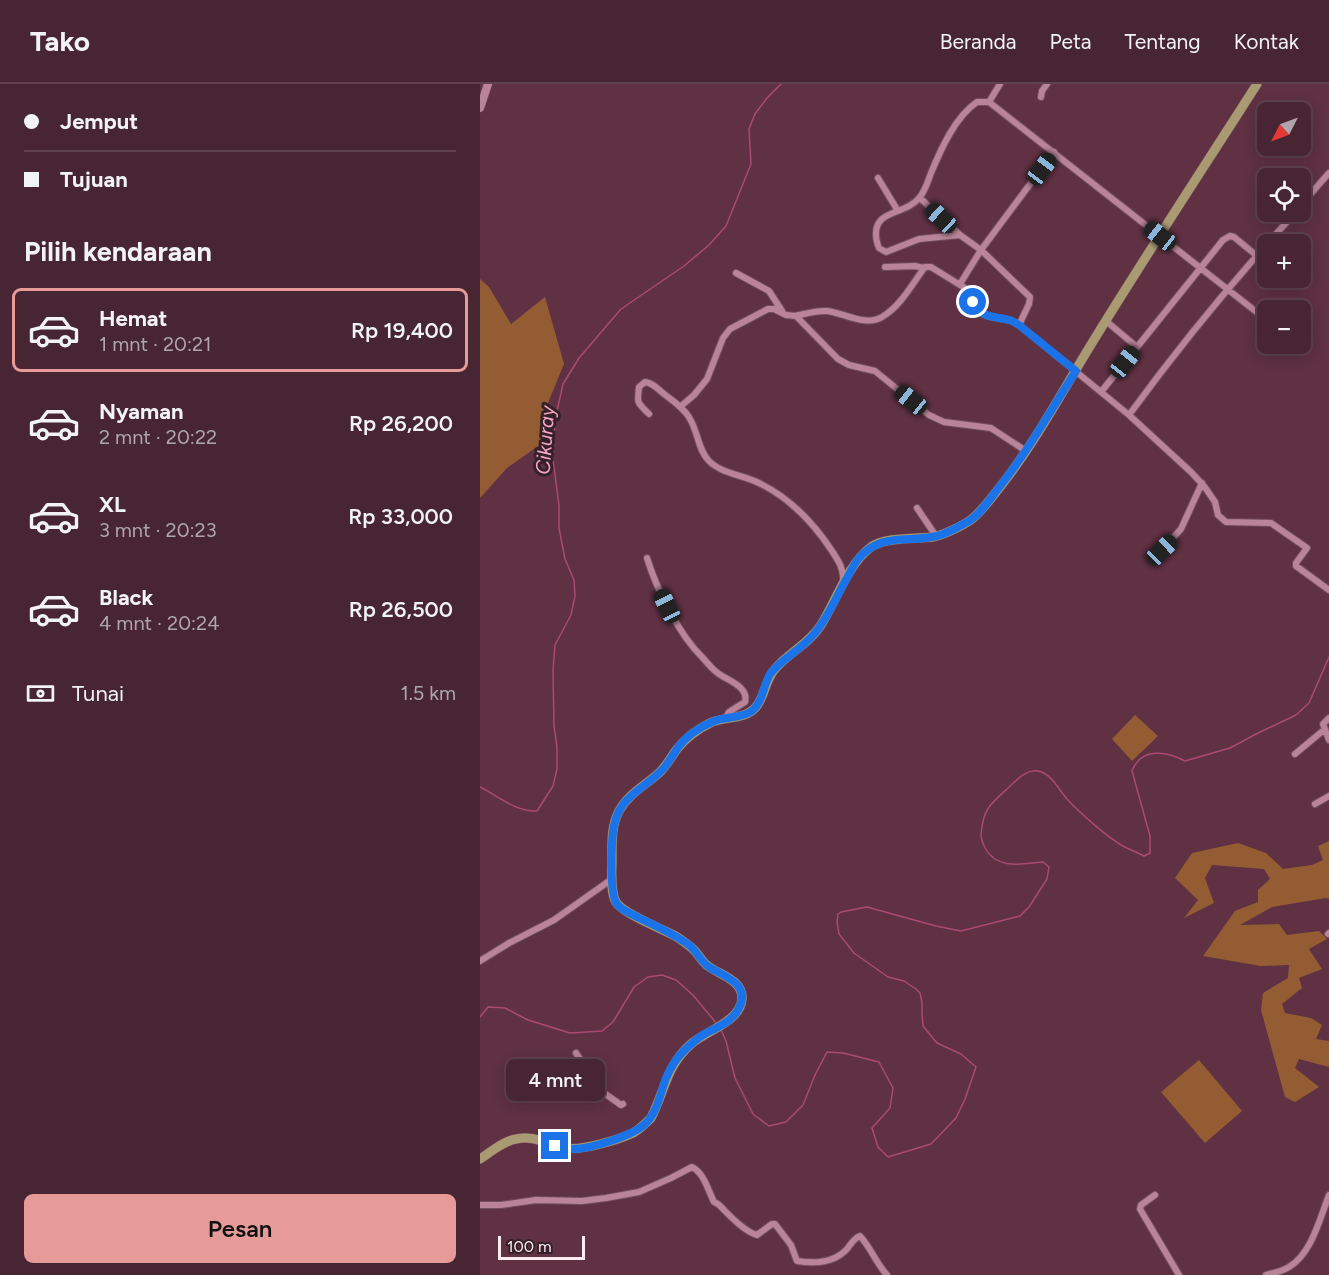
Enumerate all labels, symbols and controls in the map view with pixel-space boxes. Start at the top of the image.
text: Tako [30,24,90,58]
text: Beranda [940,29,1017,54]
text: Peta [1050,29,1092,54]
text: Tentang [1125,29,1201,54]
text: Kontak [1234,29,1299,54]
north arrow [1257,102,1311,156]
map controls [1257,102,1311,354]
text: Jemput [60,108,138,135]
car [1024,149,1060,189]
text: Tujuan [60,166,128,193]
button: locate [1257,168,1311,222]
car [922,199,960,237]
car [1140,218,1180,254]
button: + [1257,234,1311,288]
text: Pilih kendaraan [24,235,212,268]
route start [959,288,986,315]
button: − [1257,300,1311,354]
icon: car [27,303,81,357]
text: Hemat [99,305,167,332]
text: Rp 19,400 [351,317,453,344]
text: 1 mnt · 20:21 [99,332,211,356]
car [1107,342,1143,382]
car [891,382,931,418]
icon: car [27,396,81,450]
text: Nyaman [99,398,183,425]
water label: Cikuray [531,403,559,475]
text: Rp 26,200 [349,410,453,437]
text: 2 mnt · 20:22 [99,425,217,449]
icon: car [27,489,81,543]
text: XL [99,491,126,518]
text: Rp 33,000 [348,503,453,530]
text: 3 mnt · 20:23 [99,518,217,542]
car [1143,531,1181,569]
icon: car [27,582,81,636]
text: Black [99,584,153,611]
car [651,586,683,626]
text: Rp 26,500 [349,596,453,623]
text: 4 mnt · 20:24 [99,611,220,635]
icon: cash [24,677,57,710]
text: Tunai [72,680,124,707]
text: 1.5 km [400,681,456,705]
callout: 4 mnt [506,1059,604,1101]
text: 4 mnt [529,1068,582,1092]
route end [541,1132,568,1159]
button: Pesan [24,1194,456,1263]
scale bar [498,1233,585,1260]
text: 100 m [507,1237,552,1256]

